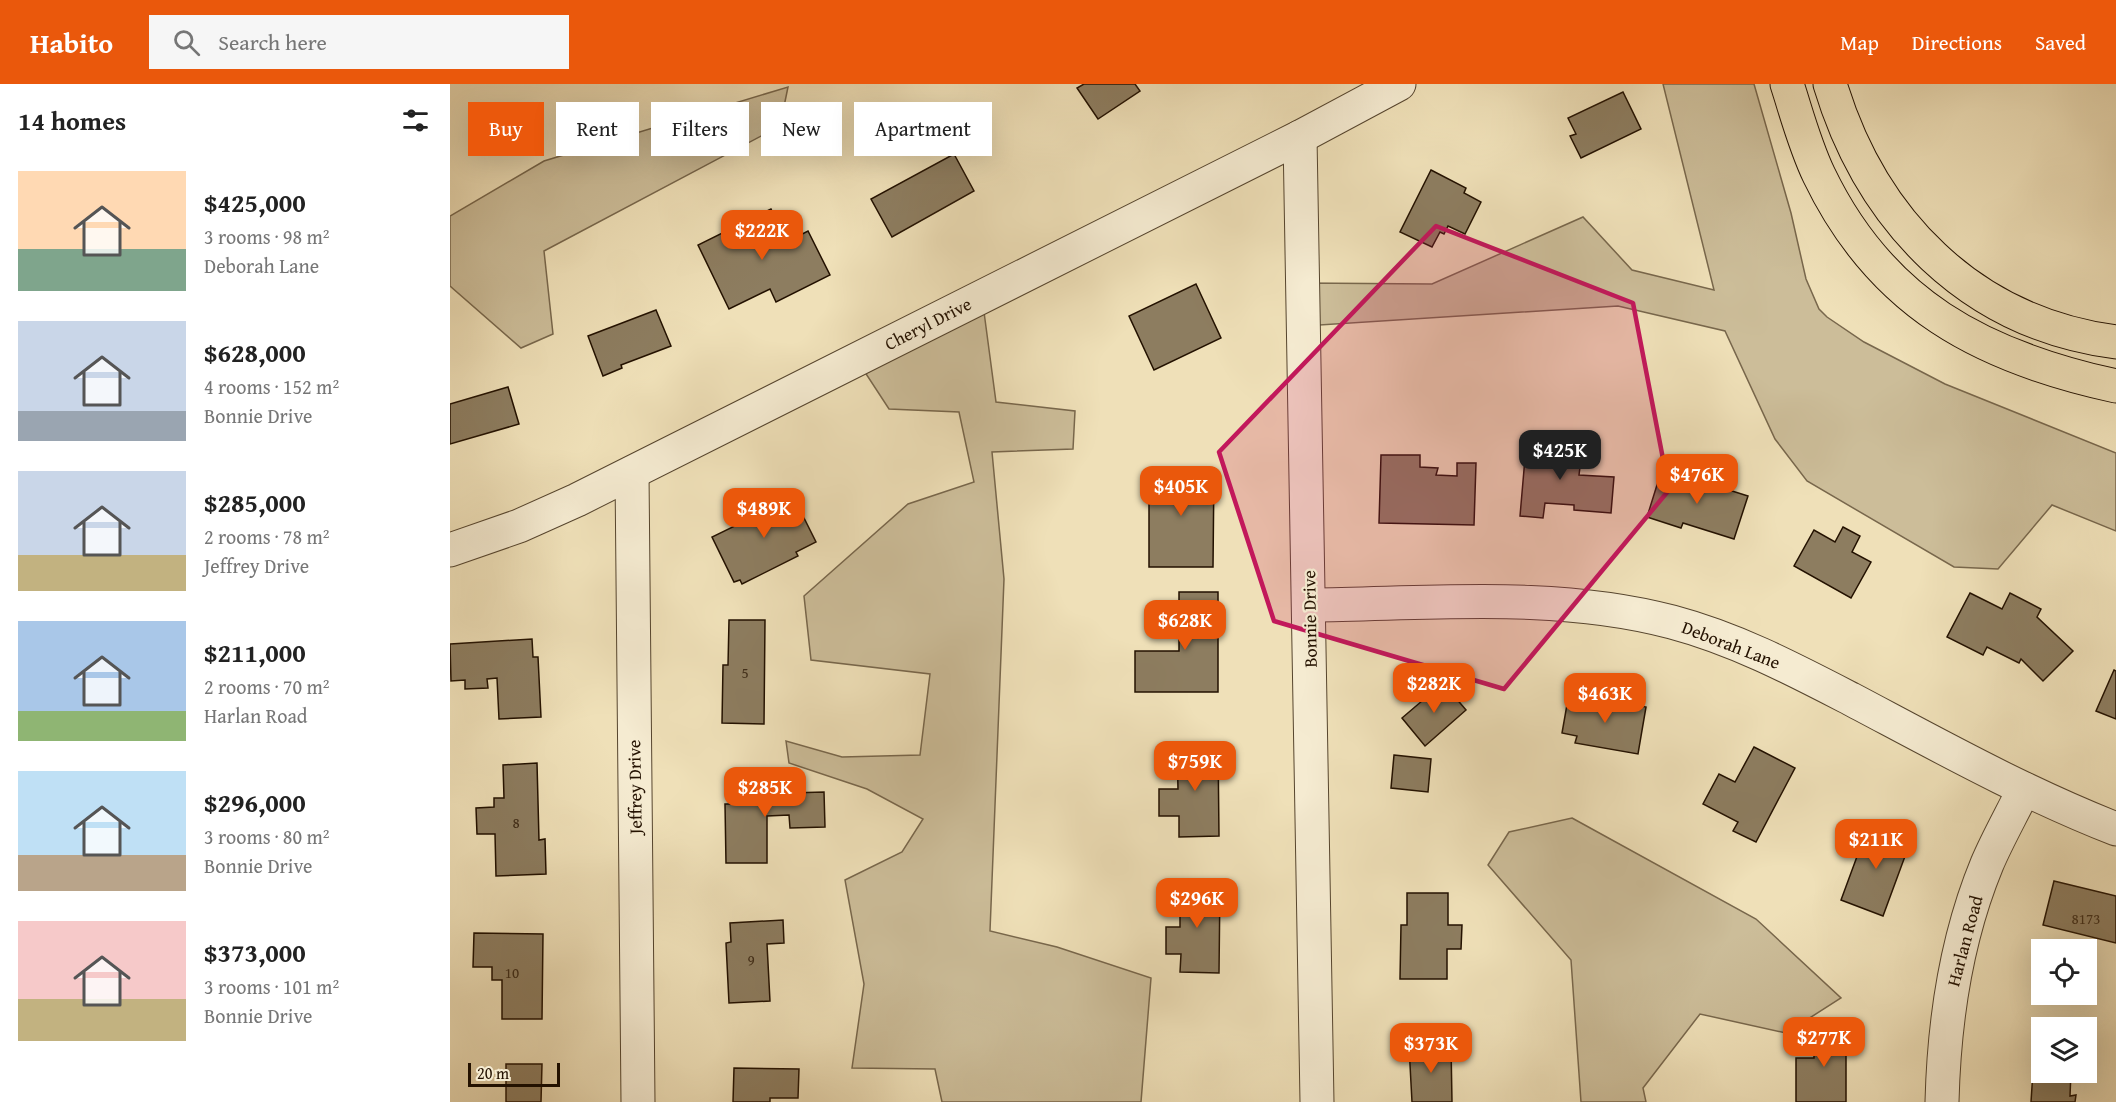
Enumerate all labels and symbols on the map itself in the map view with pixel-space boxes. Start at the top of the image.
pin: $222K [720,210,804,261]
street label: Cheryl Drive [880,290,976,357]
pin: $425K [1518,430,1602,481]
pin: $476K [1655,454,1739,505]
pin: $405K [1139,466,1223,517]
pin: $489K [722,488,806,539]
street label: Bonnie Drive [1295,570,1324,668]
pin: $628K [1143,600,1227,651]
street label: Deborah Lane [1678,613,1784,676]
house number: 5 [741,662,749,683]
pin: $282K [1392,663,1476,714]
pin: $463K [1563,673,1647,724]
street label: Jeffrey Drive [620,739,649,837]
pin: $759K [1153,741,1237,792]
pin: $285K [723,767,807,818]
house number: 8 [512,812,520,833]
pin: $211K [1834,819,1918,870]
pin: $296K [1155,878,1239,929]
street label: Harlan Road [1939,892,1990,989]
house number: 8173 [2072,908,2100,929]
house number: 9 [747,949,755,970]
house number: 10 [505,962,519,983]
pin: $277K [1782,1017,1866,1068]
pin: $373K [1389,1023,1473,1074]
scale bar [468,1060,560,1088]

